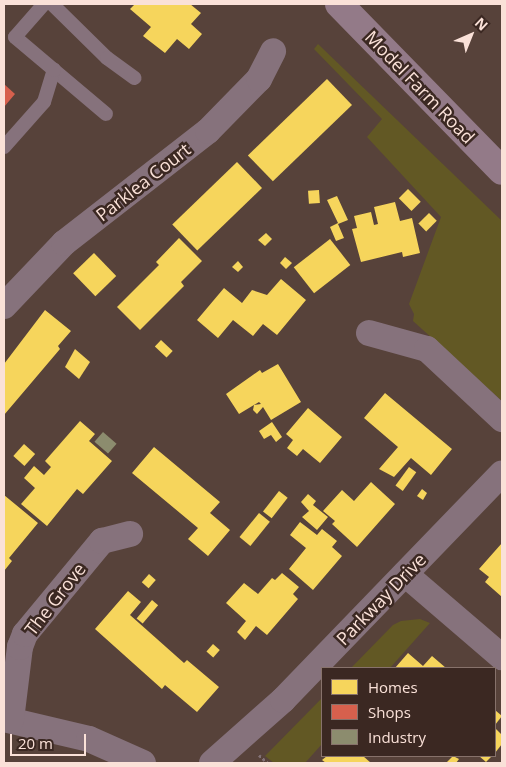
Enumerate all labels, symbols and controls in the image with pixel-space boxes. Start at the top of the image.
north arrow [446,10,496,60]
text: N [471,13,492,35]
street label: Model Farm Road [361,26,479,148]
street label: Parklea Court [91,138,195,226]
street label: Parkway Drive [332,549,430,649]
street label: The Grove [20,558,90,640]
legend [321,667,496,757]
text: Homes [368,677,418,697]
text: Shops [368,702,411,722]
scale bar [12,724,89,756]
text: Industry [368,727,426,747]
text: 20 m [18,733,53,753]

